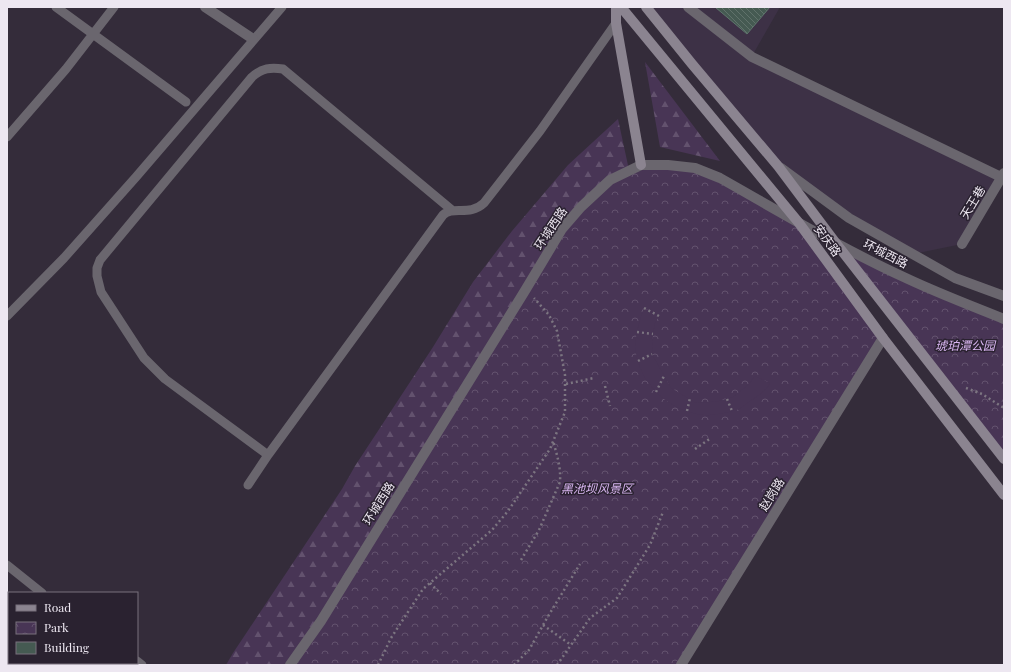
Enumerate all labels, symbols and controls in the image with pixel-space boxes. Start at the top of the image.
street label: 天王巷 [956,182,988,222]
street label: 环城西路 [530,204,570,252]
street label: 安庆路 [811,221,845,259]
street label: 环城西路 [861,235,911,271]
park label: 琥珀潭公园 [935,337,997,353]
street label: 赵岗路 [755,474,787,514]
street label: 环城西路 [358,478,398,528]
park label: 黑池坝风景区 [561,480,635,496]
legend [8,592,138,664]
text: Road [44,599,71,615]
text: Park [44,619,69,635]
text: Building [44,639,90,655]

